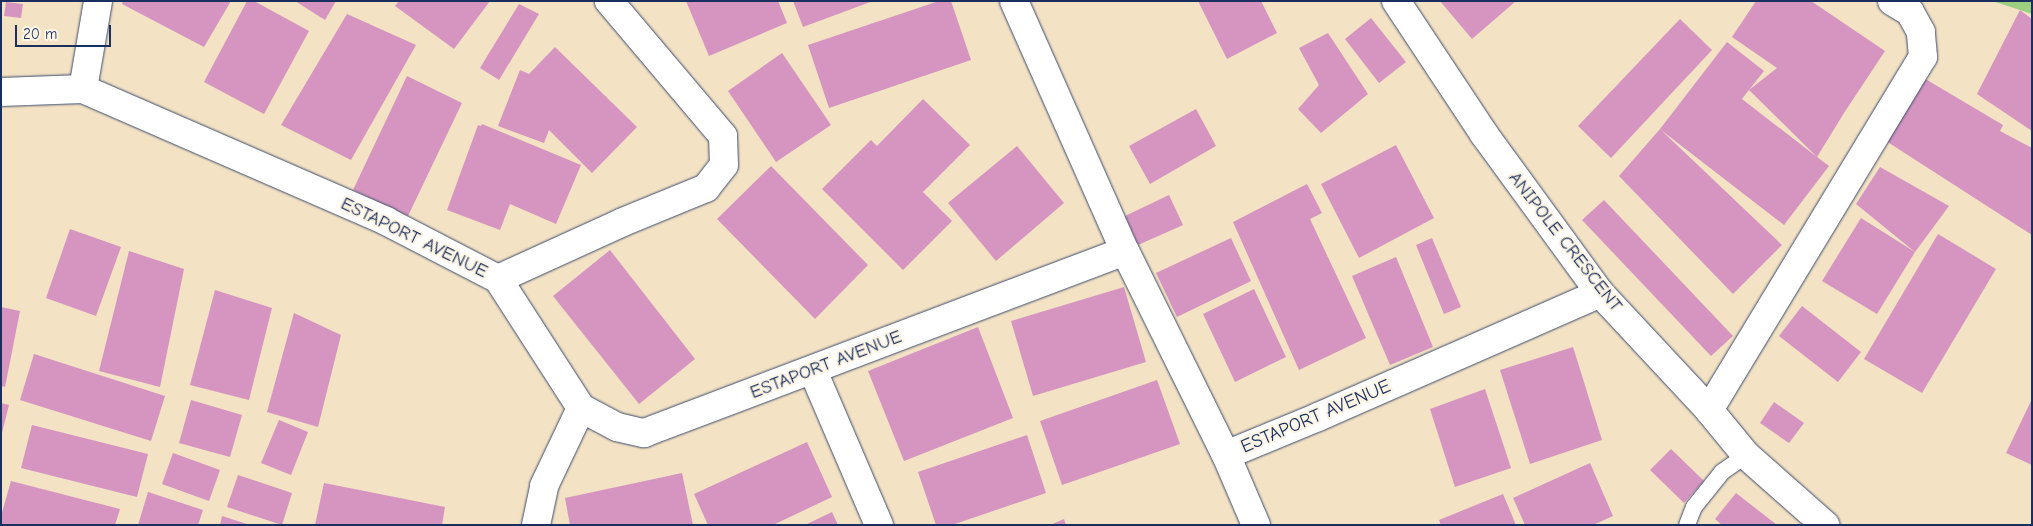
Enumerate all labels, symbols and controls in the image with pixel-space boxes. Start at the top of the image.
scale bar [18,15,114,47]
text: 20 m [23,25,57,43]
street label: ANIPOLE CRESCENT [1503,167,1627,317]
street label: ESTAPORT AVENUE [337,193,491,283]
street label: ESTAPORT AVENUE [747,326,905,404]
street label: ESTAPORT AVENUE [1238,375,1394,459]

